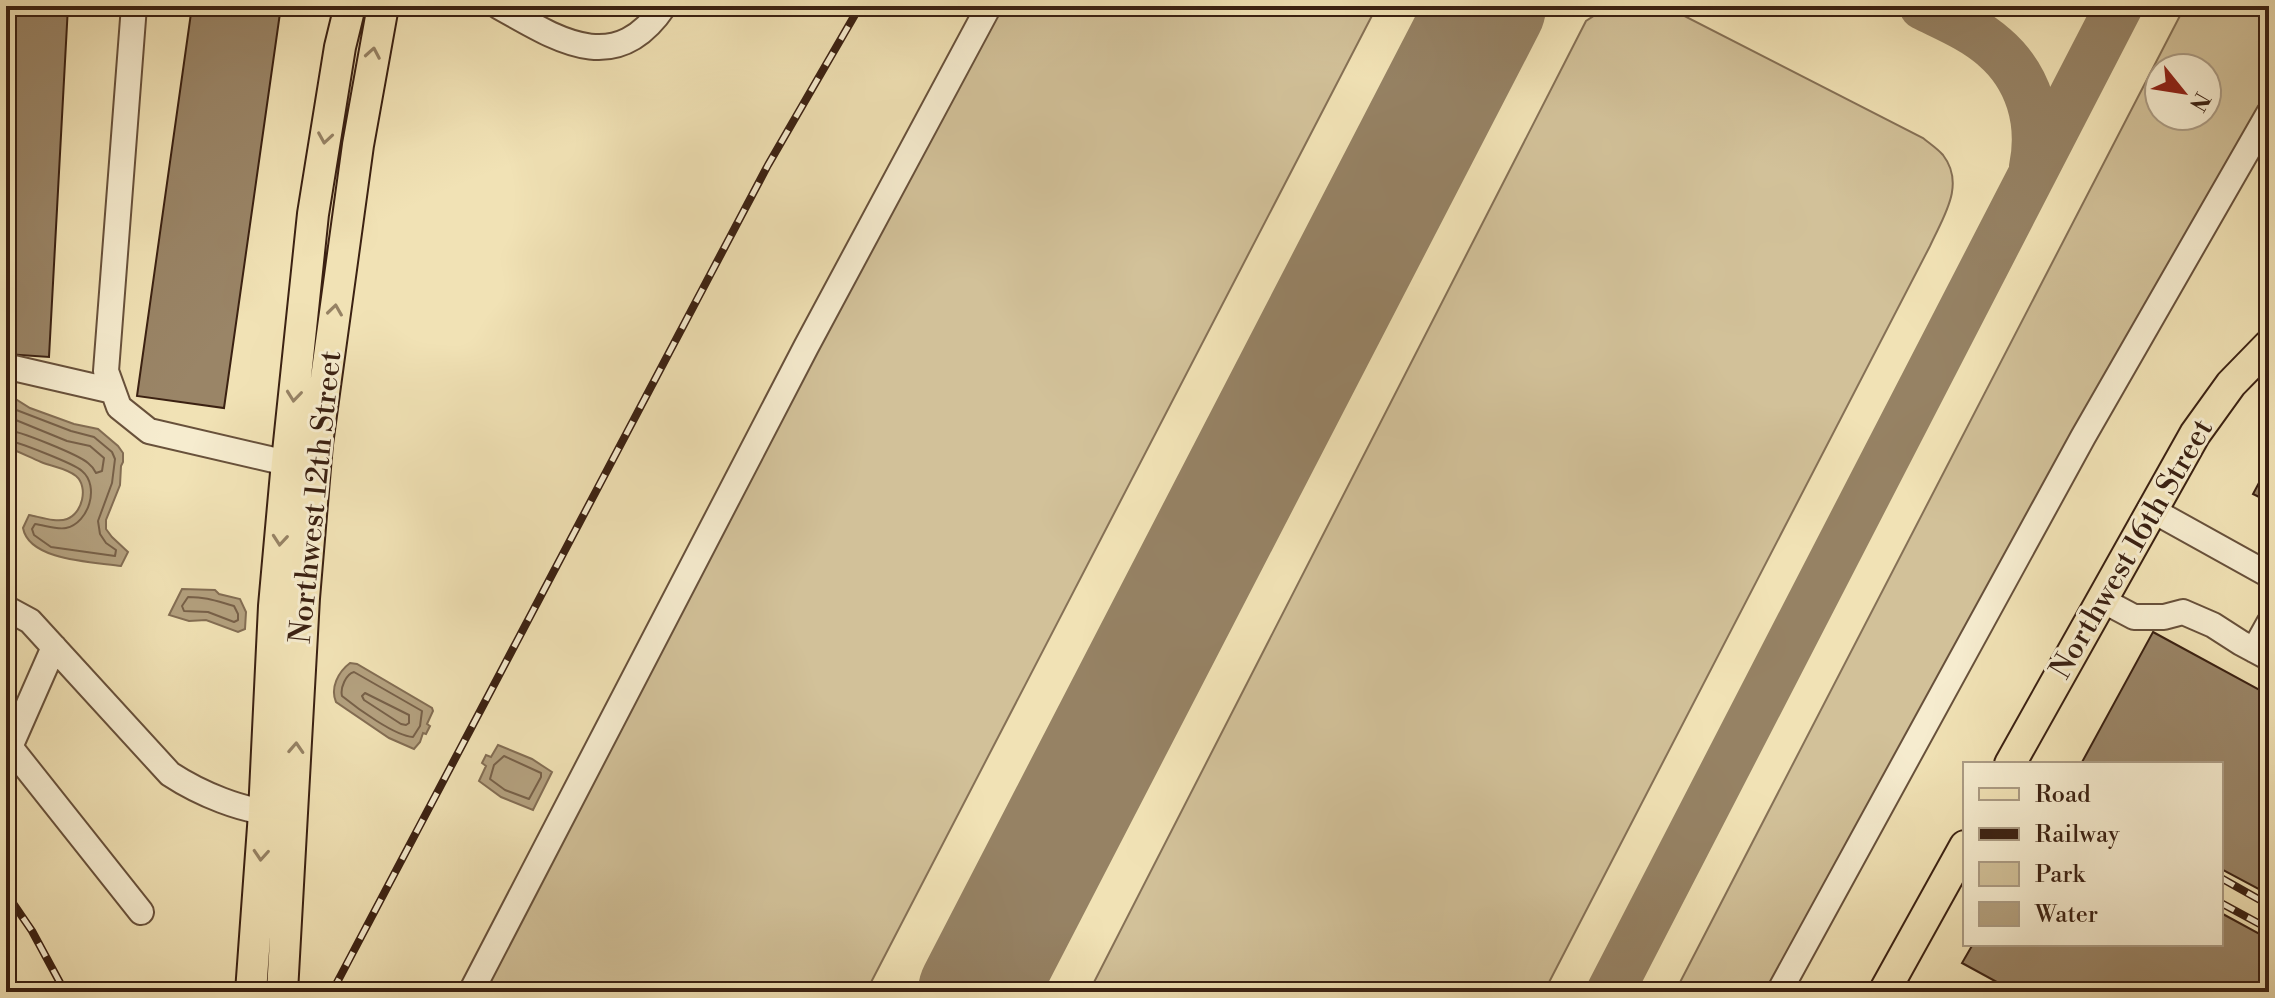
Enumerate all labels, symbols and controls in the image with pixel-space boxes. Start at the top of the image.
one-way arrow [364,46,381,60]
north arrow [2143,52,2223,132]
text: N [2183,87,2215,116]
one-way arrow [318,131,335,145]
one-way arrow [327,303,344,316]
street label: Northwest 12th Street [282,348,350,645]
one-way arrow [285,390,302,403]
street label: Northwest 16th Street [2042,412,2222,686]
one-way arrow [272,534,289,547]
one-way arrow [287,741,304,754]
legend [1963,762,2223,946]
text: Road [2035,780,2091,810]
text: Railway [2035,820,2120,850]
one-way arrow [253,849,270,862]
text: Park [2035,860,2086,890]
text: Water [2034,900,2098,930]

